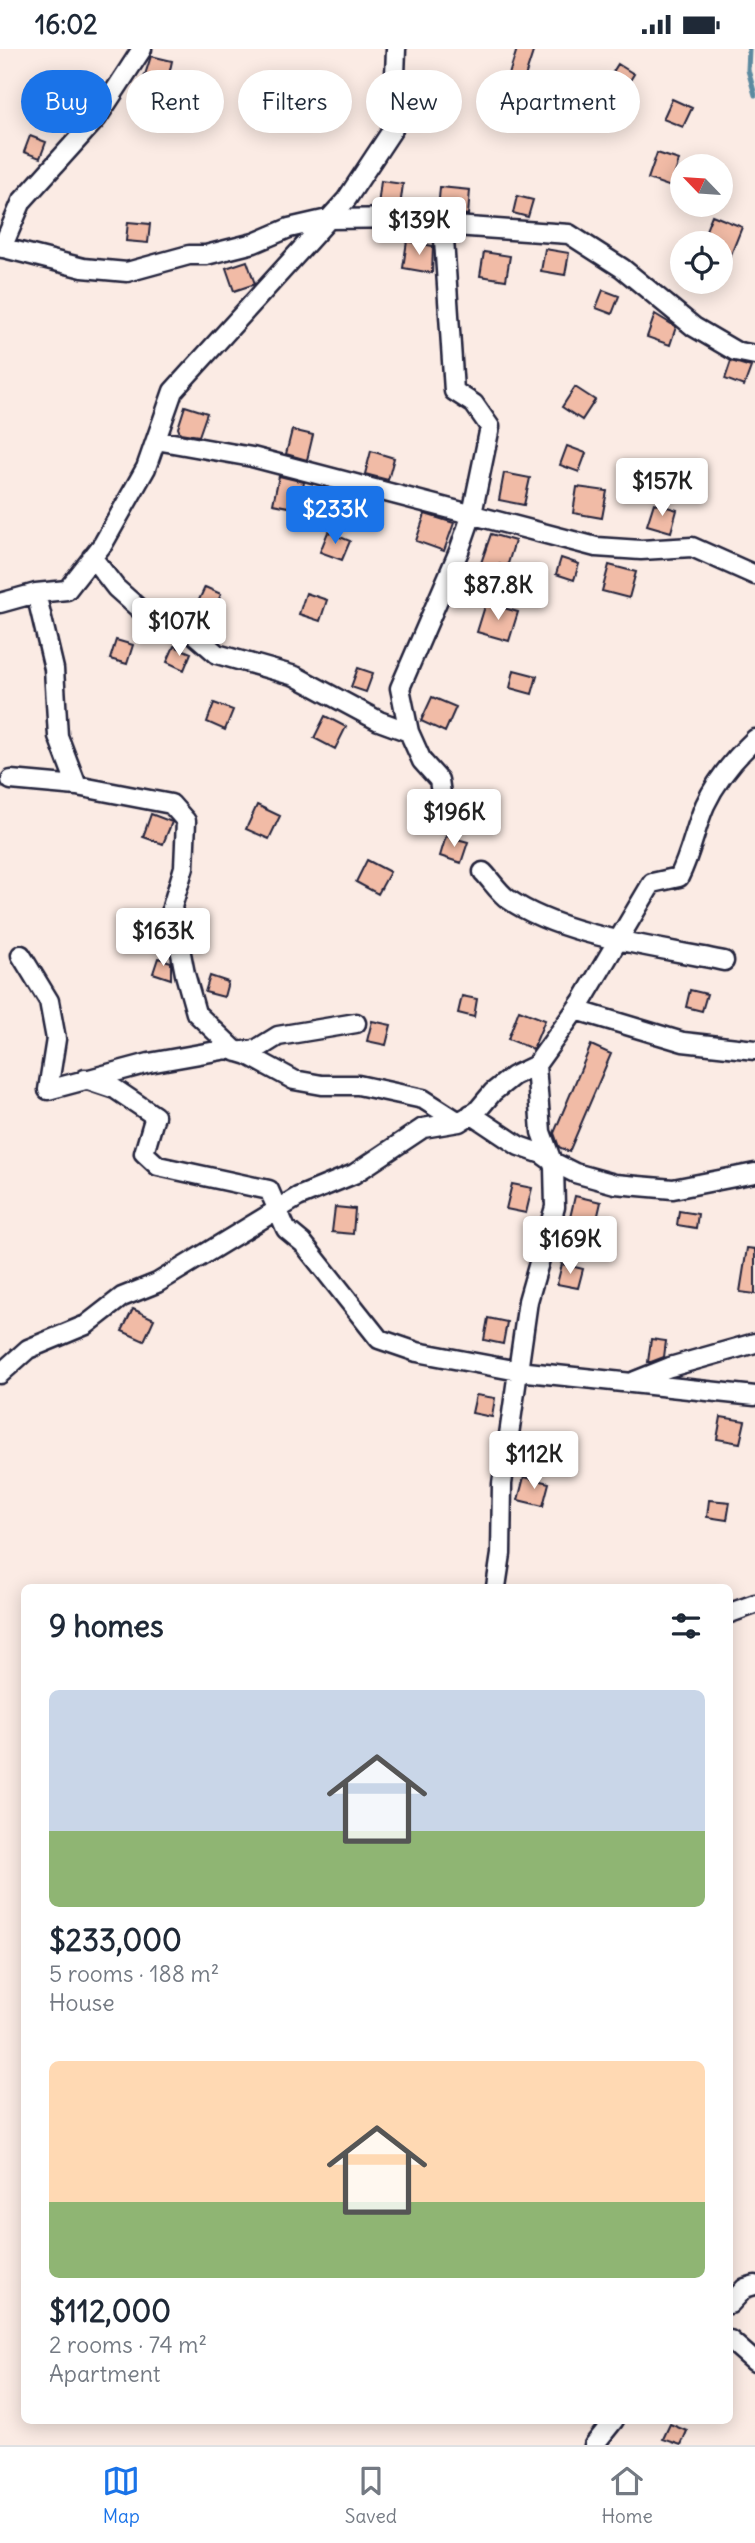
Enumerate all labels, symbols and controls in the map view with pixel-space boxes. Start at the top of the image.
text: 16:02 [35,8,98,41]
chip: Buy [21,70,112,133]
chip: Rent [126,70,224,133]
chip: Filters [238,70,352,133]
chip: New [366,70,462,133]
chip: Apartment [476,70,640,133]
north arrow [670,154,733,217]
map controls [670,154,733,294]
pin: $139K [370,197,468,257]
text: $139K [388,205,450,234]
button: locate [670,231,733,294]
pin: $157K [613,459,711,518]
text: $157K [632,466,692,495]
pin: $233K [286,487,384,546]
text: $233K [302,494,368,523]
pin: $87.8K [441,563,555,622]
text: $87.8K [463,570,533,599]
pin: $107K [130,599,228,658]
text: $107K [148,606,210,635]
pin: $196K [405,789,503,849]
text: $196K [423,797,485,826]
pin: $163K [114,909,212,968]
text: $163K [132,916,194,945]
pin: $169K [521,1217,619,1276]
text: $169K [539,1224,601,1253]
pin: $112K [485,1431,583,1491]
text: $112K [505,1439,563,1468]
text: 9 homes [49,1607,164,1645]
icon: filters [667,1607,705,1645]
icon: home [314,1736,440,1862]
text: $233,000 [49,1921,182,1959]
text: 5 rooms · 188 m² [49,1959,219,1988]
text: House [49,1988,115,2017]
icon: home [314,2107,440,2233]
text: $112,000 [49,2292,171,2330]
text: 2 rooms · 74 m² [49,2330,207,2359]
text: Apartment [49,2359,161,2388]
tab: Map [102,2462,140,2528]
tab: Saved [345,2462,397,2528]
tab: Home [601,2462,653,2528]

